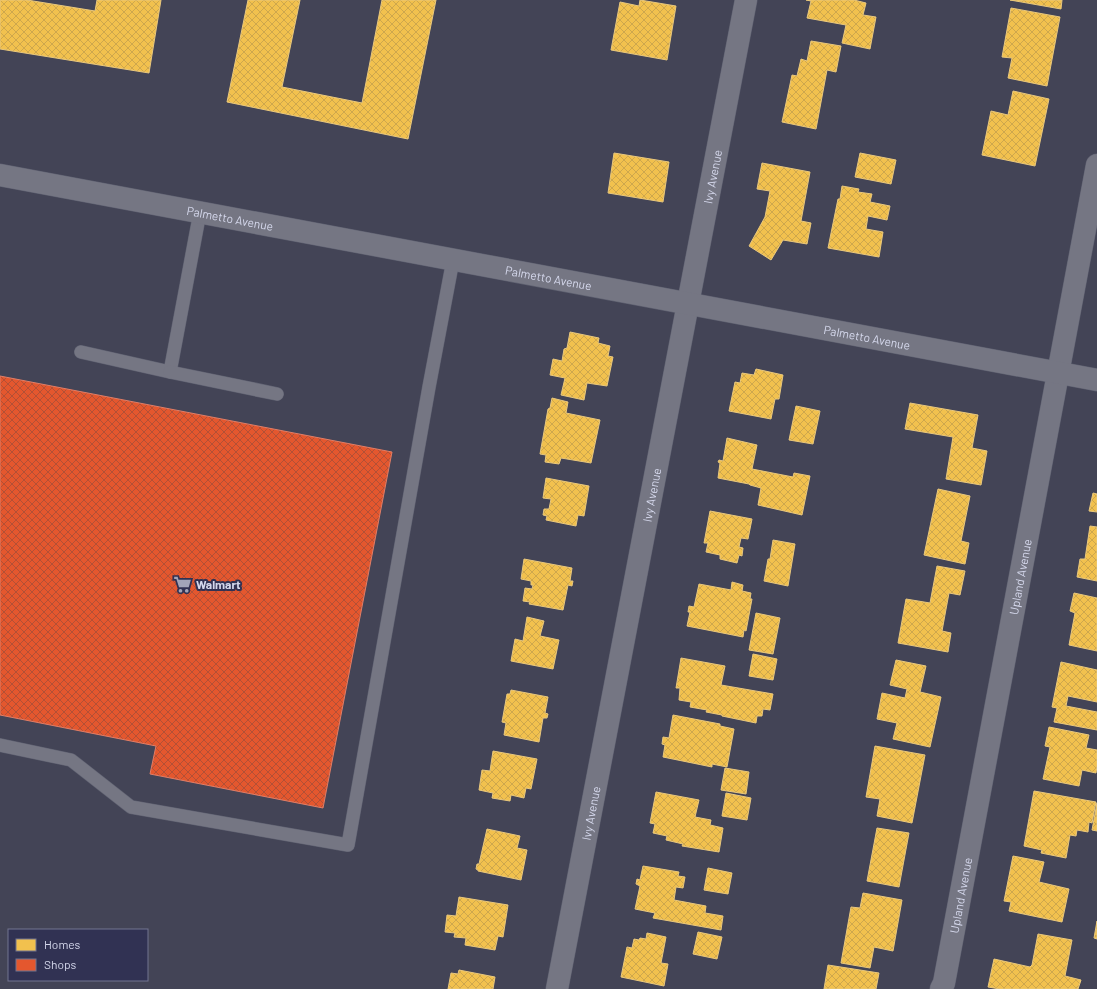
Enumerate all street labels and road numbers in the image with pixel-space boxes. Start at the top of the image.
street label: Ivy Avenue [700,148,724,205]
street label: Palmetto Avenue [186,203,274,233]
street label: Palmetto Avenue [504,263,593,292]
street label: Palmetto Avenue [823,322,911,352]
street label: Ivy Avenue [639,467,663,523]
street label: Upland Avenue [1006,538,1034,616]
street label: Ivy Avenue [579,785,603,841]
street label: Upland Avenue [946,856,974,934]

